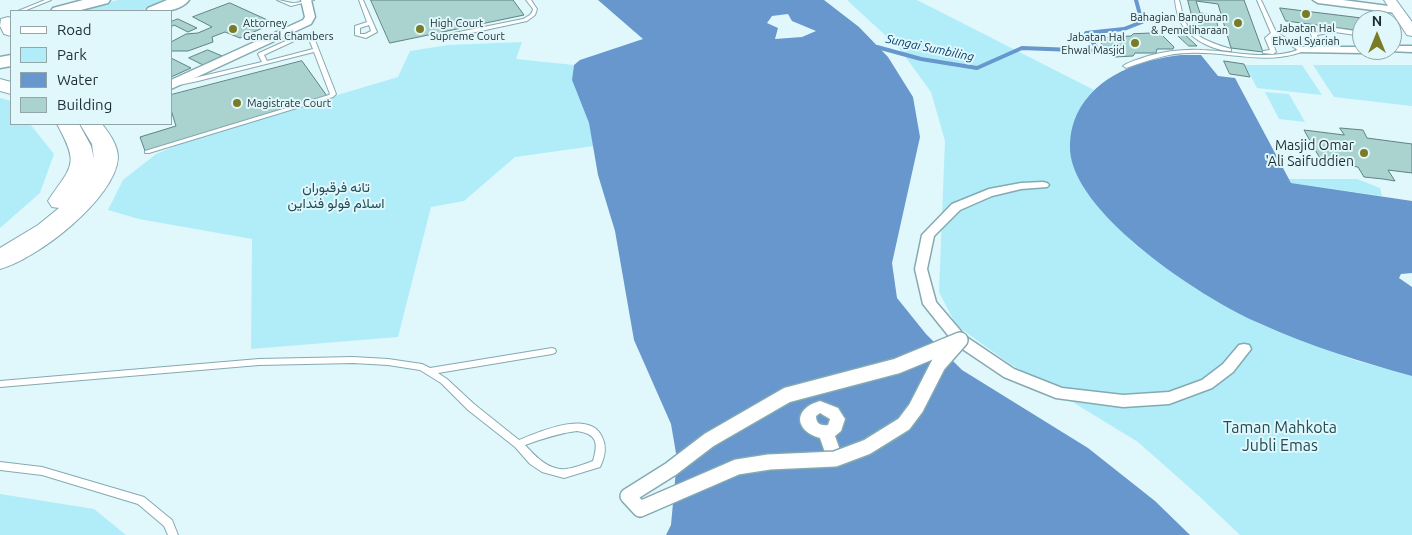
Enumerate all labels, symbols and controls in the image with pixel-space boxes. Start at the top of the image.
marker: Jabatan Hal Ehwal Syariah [1300,8,1312,20]
legend [10,10,172,125]
place label: Bahagian Bangunan & Pemeliharaan [1130,10,1228,36]
north arrow [1352,10,1402,60]
text: N [1372,13,1382,29]
place label: Attorney General Chambers [243,16,334,42]
place label: High Court Supreme Court [430,16,505,42]
marker: Bahagian Bangunan & Pemeliharaan [1232,17,1244,29]
text: Road [57,21,92,38]
place label: Jabatan Hal Ehwal Syariah [1272,21,1340,47]
marker: Attorney General Chambers [227,23,239,35]
marker: High Court Supreme Court [414,23,426,35]
place label: Jabatan Hal Ehwal Masjid [1061,30,1125,56]
water label: Sungai Sumbiling [885,32,975,64]
marker: Jabatan Hal Ehwal Masjid [1129,37,1141,49]
text: Park [57,46,87,63]
text: Water [57,71,98,88]
text: Building [57,96,112,113]
place label: Magistrate Court [247,96,331,110]
marker: Magistrate Court [231,97,243,109]
place label: Masjid Omar 'Ali Saifuddien [1265,137,1354,170]
marker: Masjid Omar 'Ali Saifuddien [1358,147,1370,159]
park label: تانه فرقبوران اسلام فولو فنداين [287,179,385,212]
park label: Taman Mahkota Jubli Emas [1223,418,1337,456]

